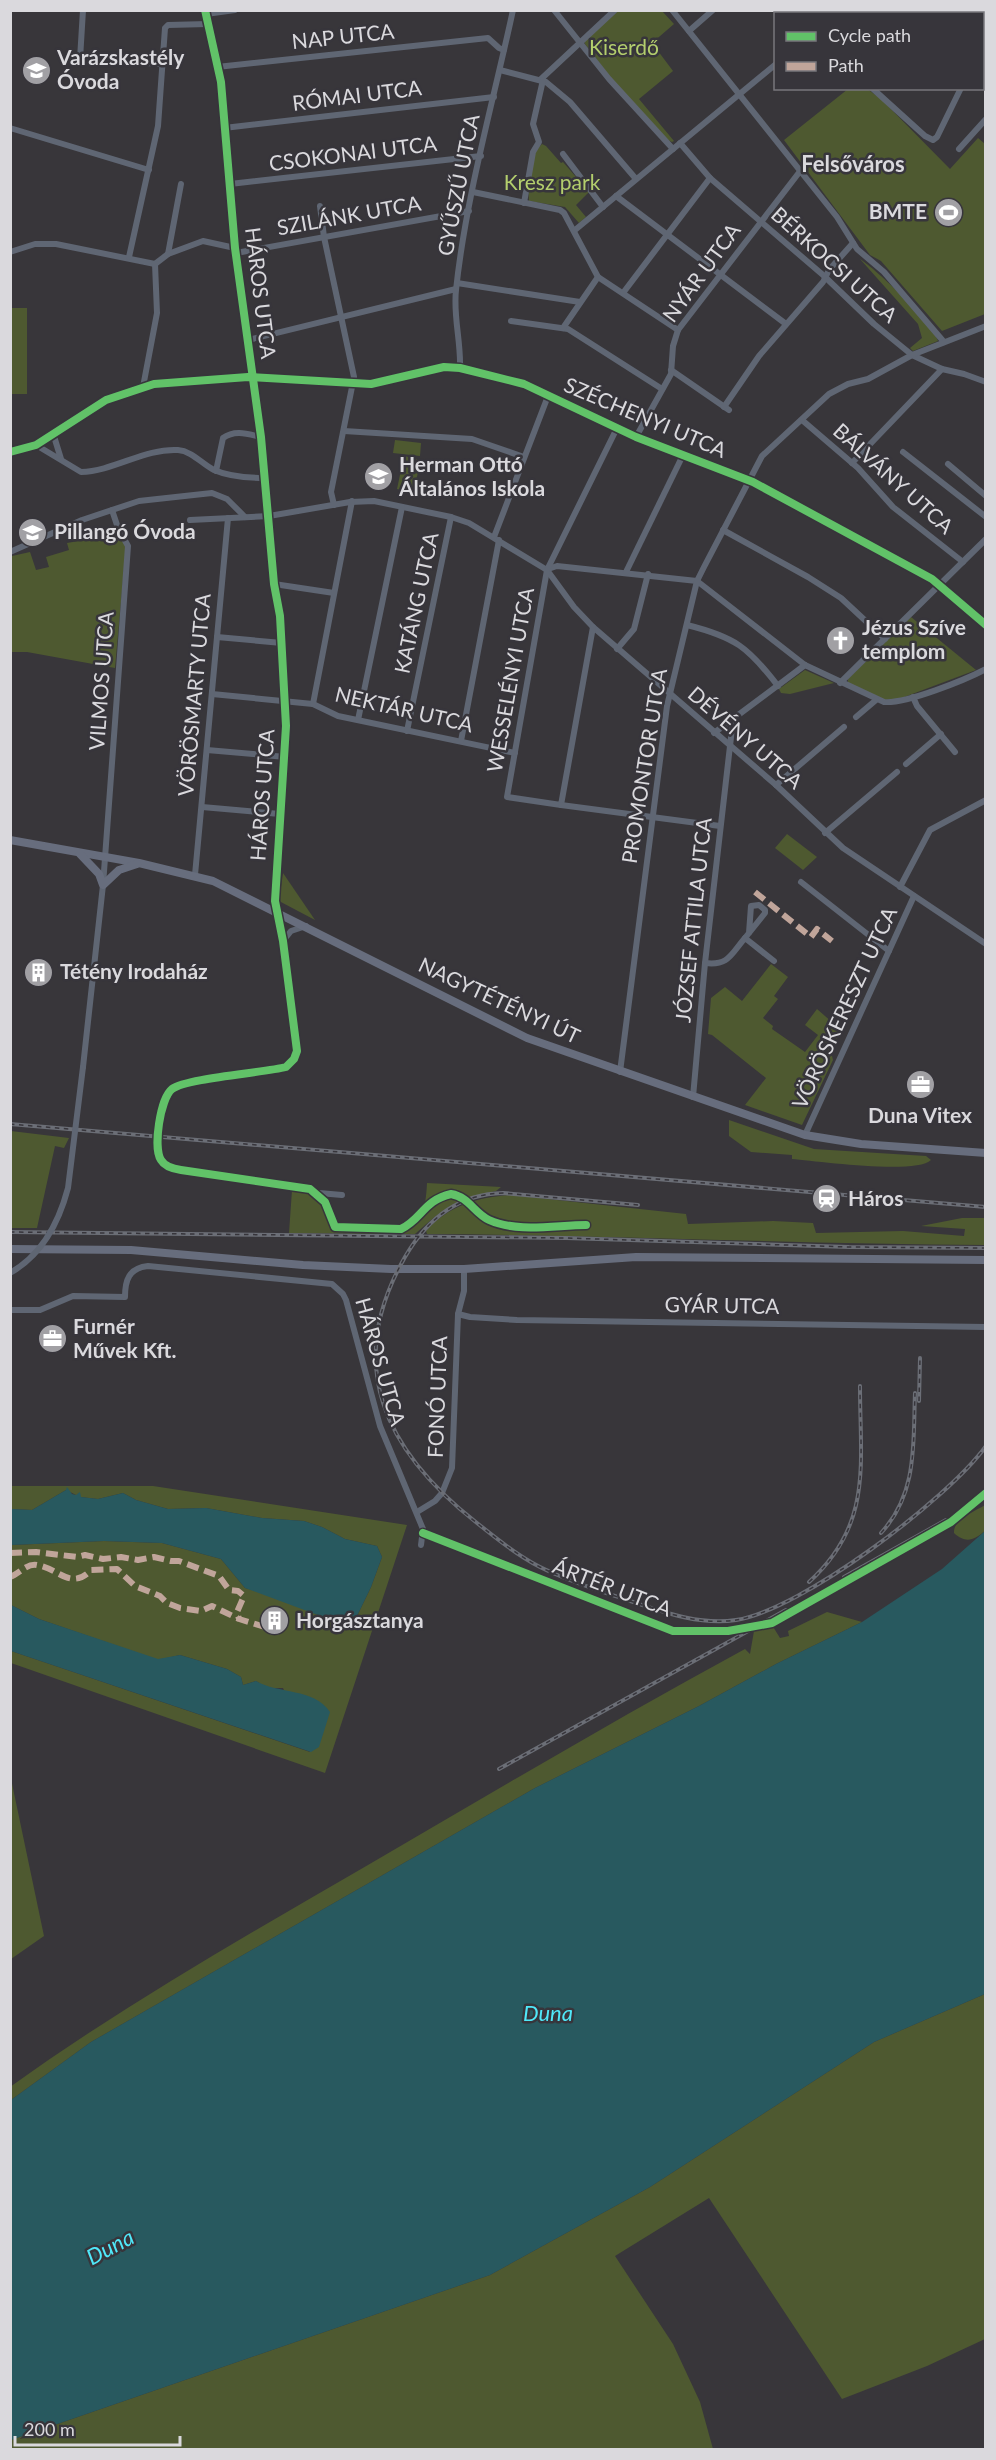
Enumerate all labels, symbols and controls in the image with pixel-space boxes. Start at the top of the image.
legend [774,12,984,90]
street label: NAP UTCA [290,18,396,53]
text: Cycle path [828,24,911,46]
park label: Kiserdő [589,34,659,59]
place label: Varázskastély Óvoda [56,44,185,93]
school or university icon: Varázskastély Óvoda [20,54,52,86]
text: Path [828,54,864,76]
street label: RÓMAI UTCA [291,74,424,115]
street label: GYŰSZŰ UTCA [432,111,484,258]
street label: CSOKONAI UTCA [267,130,439,175]
district label: Felsőváros [801,150,905,177]
park label: Kresz park [504,169,601,194]
street label: SZILÁNK UTCA [275,189,423,239]
sports icon: BMTE [932,196,964,228]
place label: BMTE [869,198,927,223]
street label: BÉRKOCSI UTCA [767,201,904,327]
street label: NYÁR UTCA [657,217,745,326]
street label: HÁROS UTCA [241,226,282,361]
street label: SZÉCHENYI UTCA [561,371,731,462]
street label: BÁLVÁNY UTCA [829,417,960,539]
place label: Herman Ottó Általános Iskola [398,451,545,500]
school or university icon: Herman Ottó Általános Iskola [362,461,394,493]
school or university icon: Pillangó Óvoda [17,516,49,548]
place label: Pillangó Óvoda [54,518,196,543]
street label: KATÁNG UTCA [388,529,443,676]
street label: WESSELÉNYI UTCA [481,584,538,774]
street label: VÖRÖSMARTY UTCA [172,592,215,797]
street label: VILMOS UTCA [83,610,118,751]
place label: Jézus Szíve templom [862,614,966,663]
church icon: Jézus Szíve templom [825,624,857,656]
street label: PROMONTOR UTCA [616,666,671,865]
street label: NEKTÁR UTCA [333,680,477,737]
street label: DÉVÉNY UTCA [684,680,809,794]
street label: HÁROS UTCA [244,727,279,862]
street label: JÓZSEF ATTILA UTCA [669,815,716,1024]
street label: VÖRÖSKERESZT UTCA [786,902,902,1112]
street label: NAGYTÉTÉNYI ÚT [415,951,585,1048]
building icon: Tétény Irodaház [23,956,55,988]
place label: Tétény Irodaház [60,958,208,983]
office icon: Duna Vitex [904,1069,936,1101]
place label: Duna Vitex [868,1102,972,1127]
station icon: Háros [811,1183,843,1215]
place label: Háros [848,1185,903,1210]
street label: GYÁR UTCA [664,1291,780,1318]
street label: HÁROS UTCA [351,1295,412,1429]
place label: Furnér Művek Kft. [73,1313,176,1362]
office icon: Furnér Művek Kft. [36,1323,68,1355]
street label: FONÓ UTCA [422,1335,451,1458]
street label: ÁRTÉR UTCA [550,1552,676,1621]
building icon: Horgásztanya [259,1605,291,1637]
place label: Horgásztanya [296,1607,424,1632]
water label: Duna [523,1999,573,2026]
water label: Duna [81,2223,138,2270]
scale bar [15,2409,180,2447]
text: 200 m [24,2418,75,2440]

